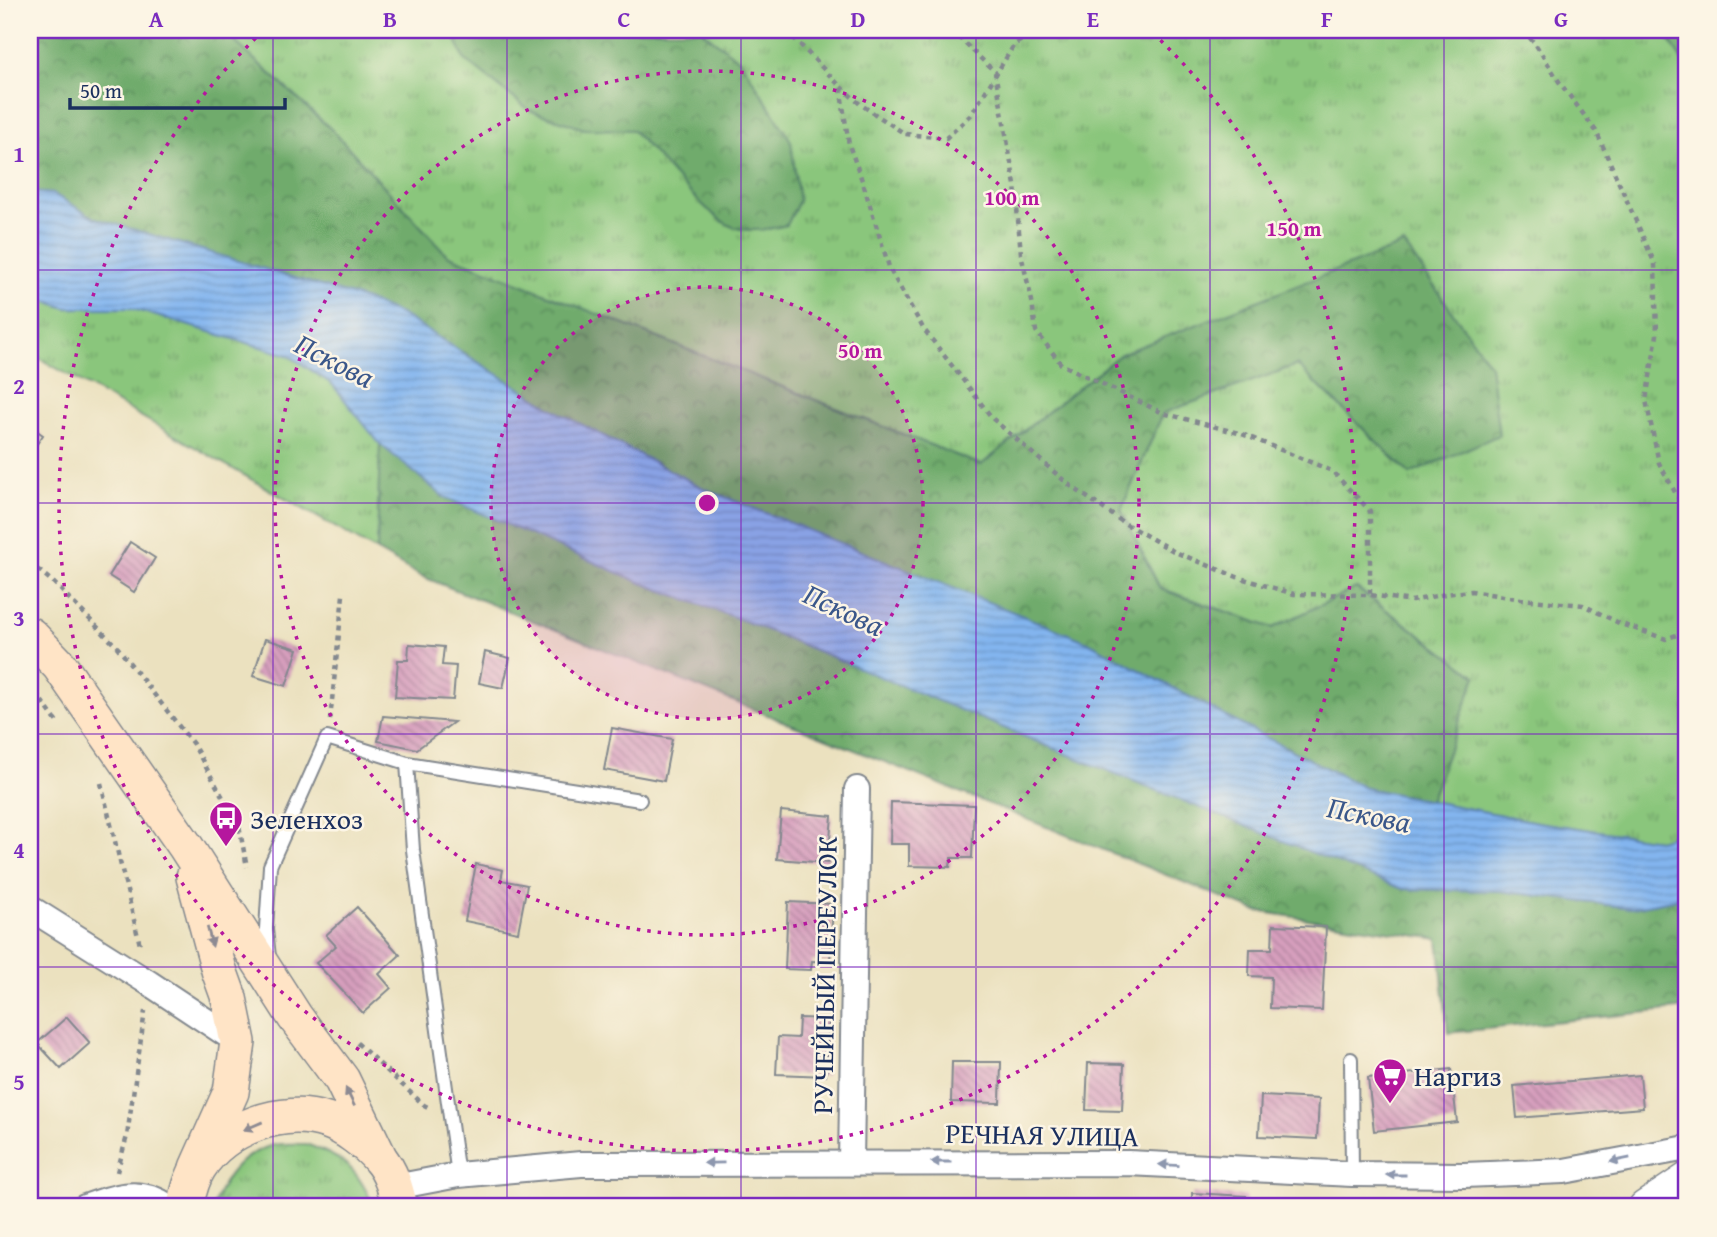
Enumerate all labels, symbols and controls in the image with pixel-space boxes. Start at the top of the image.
text: A [149,2,164,35]
text: B [383,2,397,35]
text: C [617,2,631,35]
text: D [851,2,866,35]
text: E [1087,2,1099,35]
text: F [1321,2,1333,35]
text: G [1554,2,1568,35]
scale bar [70,66,285,110]
text: 50 m [80,75,122,106]
text: 1 [13,137,25,170]
text: 100 m [984,182,1040,213]
text: 150 m [1266,213,1322,244]
water label: Пскова [288,321,383,399]
text: 50 m [838,335,882,366]
text: 2 [13,369,25,402]
centre of rings [695,491,719,515]
water label: Пскова [797,571,892,647]
text: 3 [13,601,25,634]
water label: Пскова [1324,784,1415,844]
place label: Зеленхоз [250,798,363,839]
bus stop icon: Зеленхоз [207,799,245,848]
text: 4 [13,833,25,866]
street label: РУЧЕЙНЫЙ ПЕРЕУЛОК [801,836,847,1114]
one-way arrow [205,926,215,947]
place label: Наргиз [1414,1055,1502,1096]
supermarket icon: Наргиз [1371,1056,1409,1105]
text: 5 [13,1065,25,1098]
one-way arrow [345,1087,356,1108]
street label: РЕЧНАЯ УЛИЦА [945,1112,1139,1156]
one-way arrow [242,1120,263,1131]
one-way arrow [1609,1155,1631,1166]
one-way arrow [930,1156,952,1168]
one-way arrow [702,1157,724,1169]
one-way arrow [1157,1159,1179,1170]
one-way arrow [1385,1169,1407,1180]

